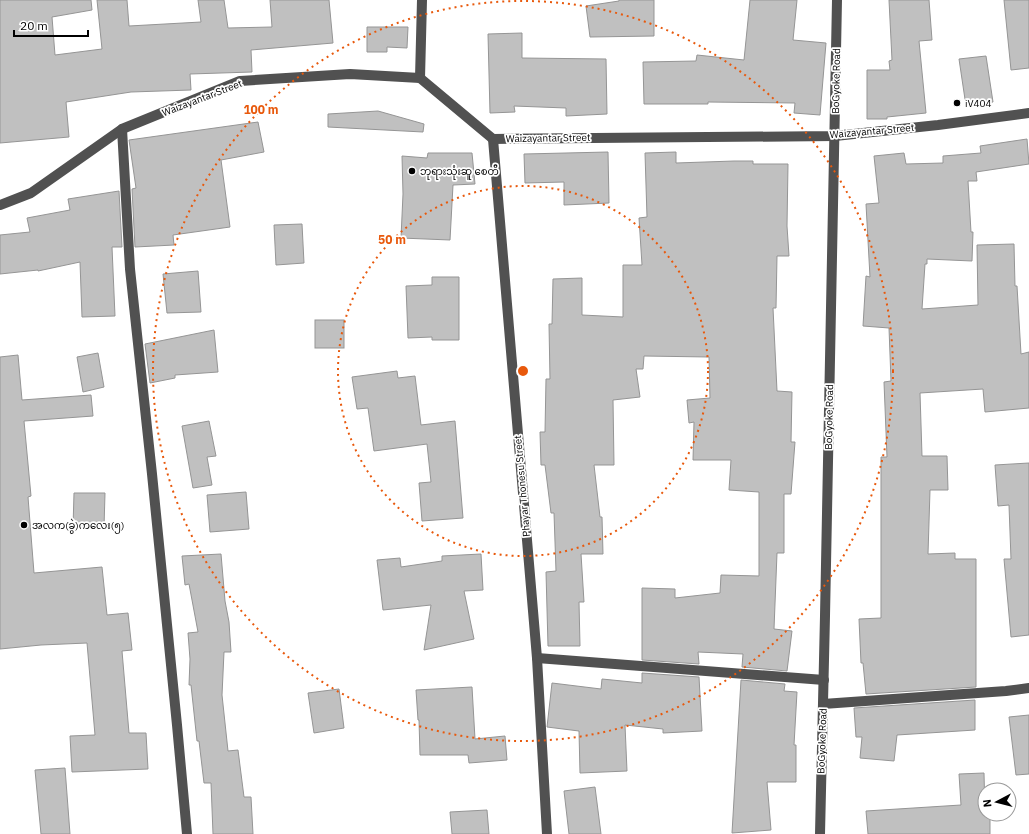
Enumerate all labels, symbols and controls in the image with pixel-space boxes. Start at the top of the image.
scale bar [14,12,88,38]
text: 20 m [20,18,48,33]
street label: BoGyoke Road [829,48,843,114]
street label: Waizayantar Street [160,77,244,119]
place label: iV404 [965,97,992,110]
marker: iV404 [952,98,962,108]
text: 100 m [243,102,279,117]
street label: Waizayantar Street [829,121,915,141]
street label: Waizayantar Street [506,131,591,145]
place label: ဘုရားသုံးဆူ စေတီ [420,164,499,180]
marker: ဘုရားသုံးဆူ စေတီ [407,166,417,176]
text: 50 m [378,232,406,247]
centre of rings [516,364,530,378]
street label: BoGyoke Road [822,384,836,450]
street label: Phayar Thonesu Street [511,434,533,537]
place label: အလက(ခွဲ)ကလေး(၅) [32,518,124,534]
marker: အလက(ခွဲ)ကလေး(၅) [19,520,29,530]
street label: BoGyoke Road [814,708,830,774]
north arrow [977,782,1017,822]
text: N [980,798,995,808]

